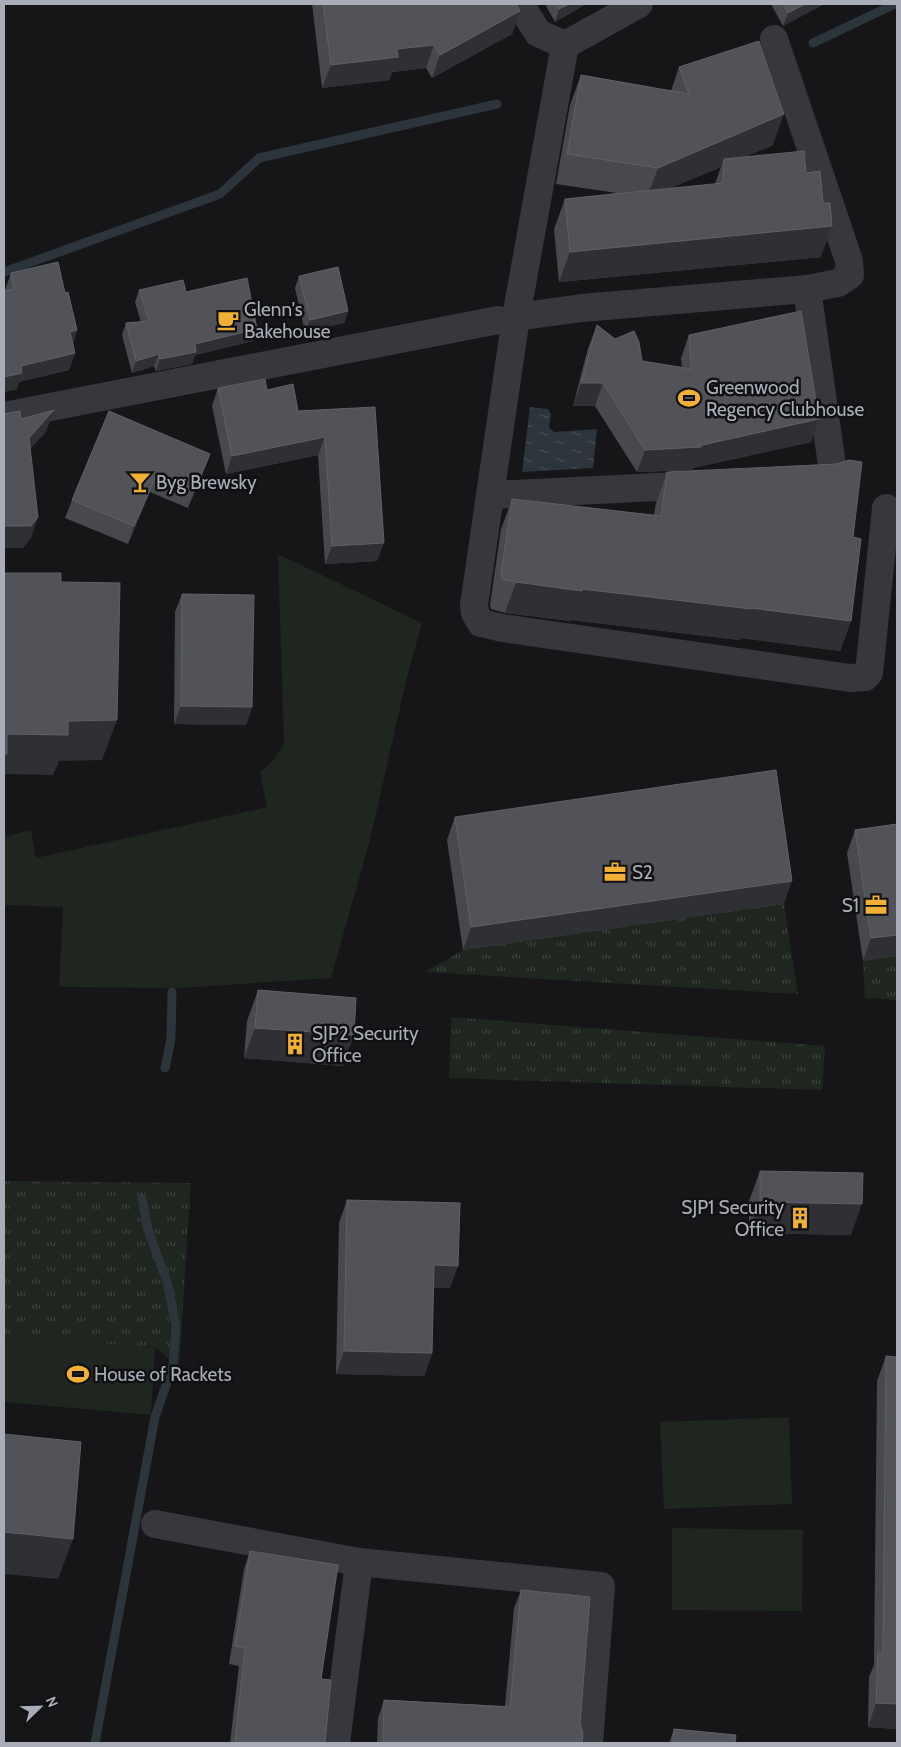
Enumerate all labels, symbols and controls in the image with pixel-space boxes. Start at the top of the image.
place label: Glenn's Bakehouse [244,298,331,343]
cafe icon: Glenn's Bakehouse [215,307,241,333]
place label: Greenwood Regency Clubhouse [706,376,864,421]
sports icon: Greenwood Regency Clubhouse [676,385,702,411]
bar icon: Byg Brewsky [127,469,153,495]
place label: Byg Brewsky [156,471,257,494]
office icon: S2 [602,859,628,885]
place label: S2 [632,861,653,884]
office icon: S1 [863,892,889,918]
place label: S1 [842,894,859,917]
place label: SJP2 Security Office [312,1022,419,1067]
building icon: SJP2 Security Office [282,1031,308,1057]
place label: SJP1 Security Office [681,1196,784,1241]
building icon: SJP1 Security Office [787,1205,813,1231]
sports icon: House of Rackets [65,1361,91,1387]
place label: House of Rackets [94,1363,232,1386]
north arrow [15,1682,65,1732]
text: N [42,1694,62,1710]

